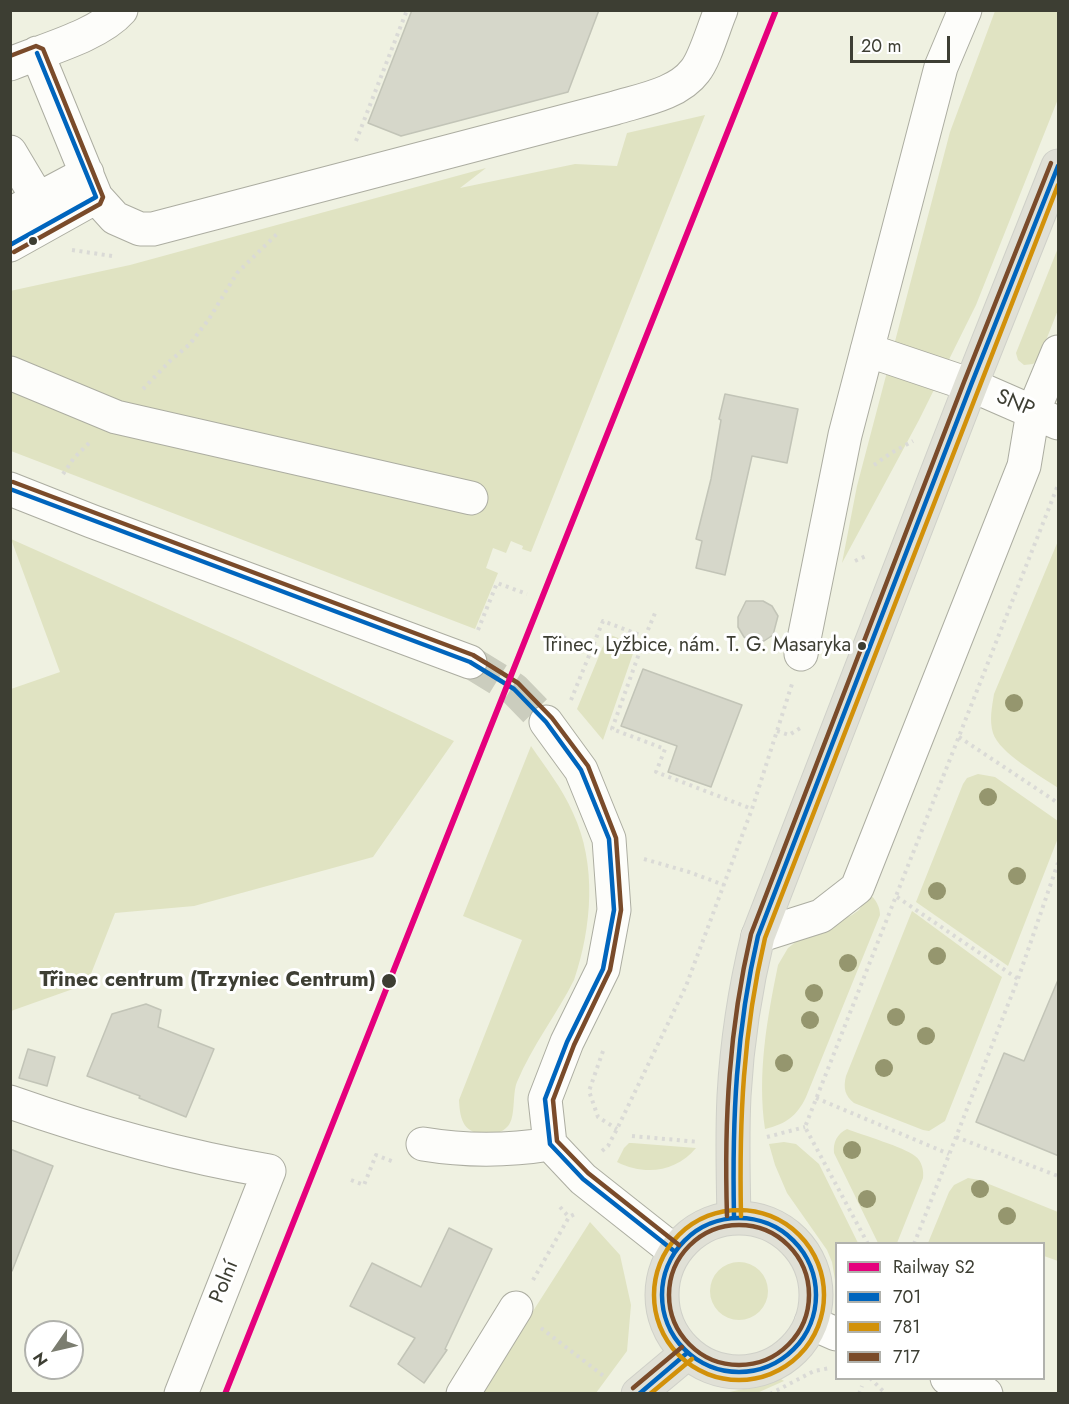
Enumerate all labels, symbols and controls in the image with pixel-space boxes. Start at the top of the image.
scale bar [853,24,954,62]
text: 20 m [861,33,901,59]
unlabelled marker [27,235,39,247]
street label: SNP [992,385,1038,423]
place label: Třinec, Lyžbice, nám. T. G. Masaryka [543,634,851,658]
marker: Třinec, Lyžbice, nám. T. G. Masaryka [856,640,868,652]
place label: Třinec centrum (Trzyniec Centrum) [39,968,376,994]
marker: Třinec centrum (Trzyniec Centrum) [380,972,398,990]
legend [835,1242,1045,1380]
text: Railway S2 [893,1254,975,1280]
street label: Polní [205,1257,245,1307]
text: 701 [893,1284,921,1310]
text: 781 [893,1314,920,1340]
north arrow [24,1320,84,1380]
text: 717 [893,1344,920,1370]
text: N [27,1348,53,1371]

